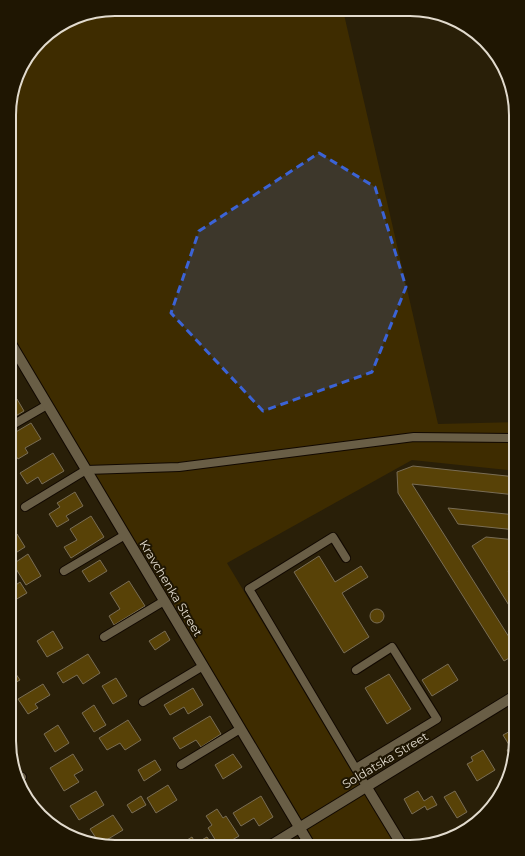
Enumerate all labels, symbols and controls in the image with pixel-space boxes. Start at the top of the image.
street label: Kravchenka Street [136,537,206,639]
street label: Soldatska Street [339,728,431,792]

